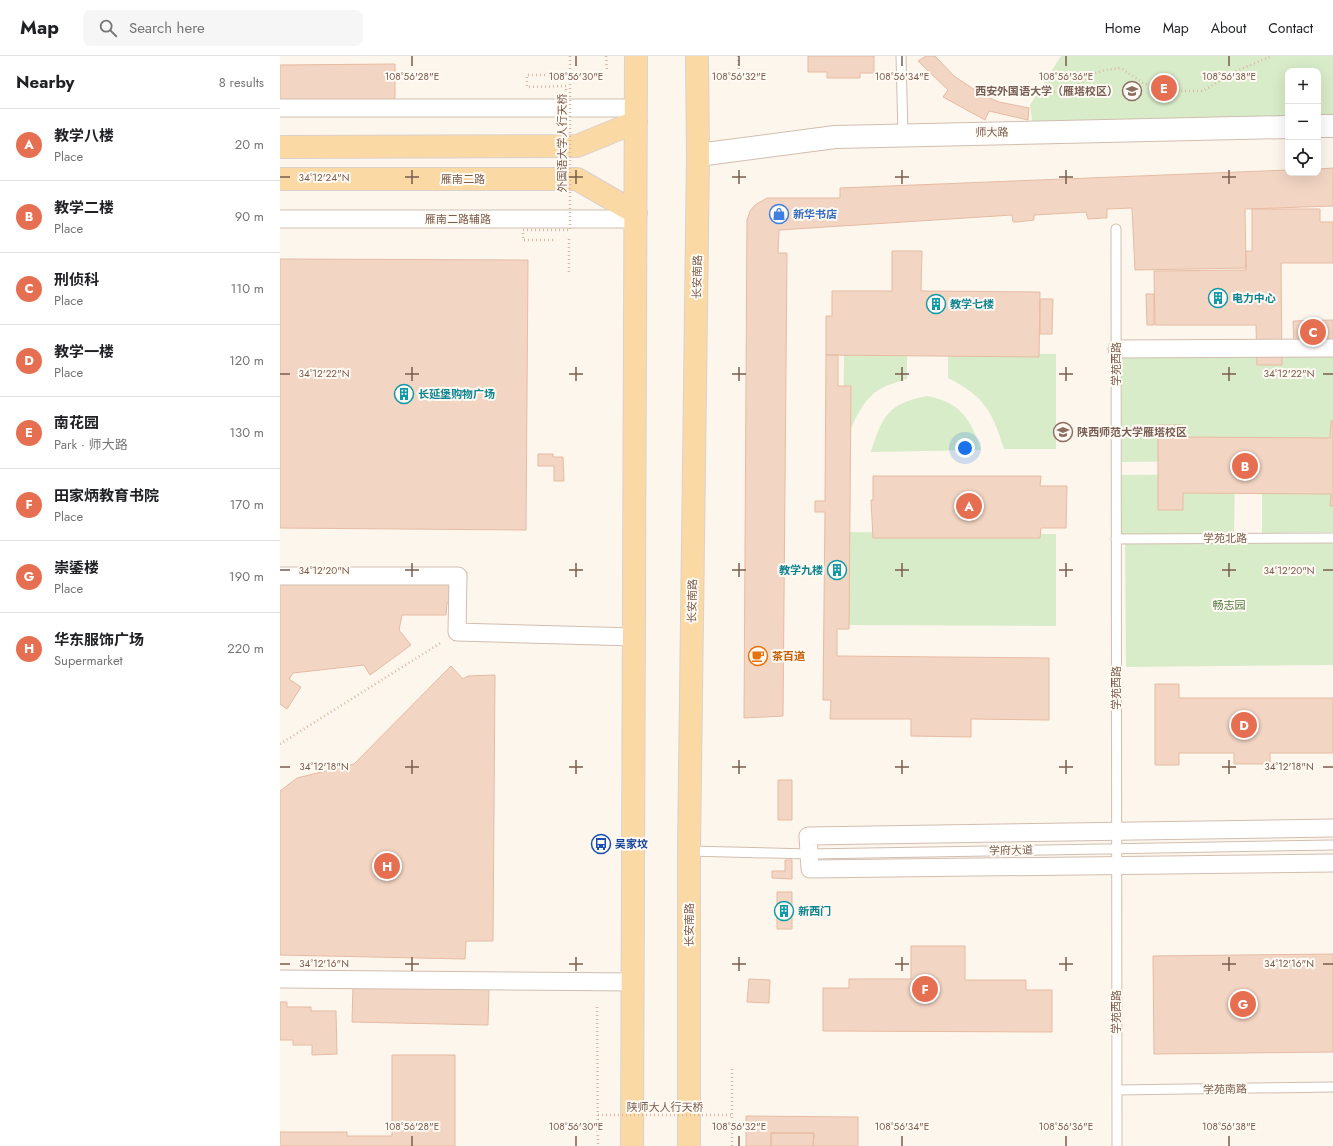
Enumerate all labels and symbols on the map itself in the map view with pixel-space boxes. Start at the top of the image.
text: 108°56'28"E [385,69,439,84]
text: 108°56'30"E [549,69,603,84]
text: 108°56'32"E [712,69,766,84]
text: 108°56'34"E [875,69,929,84]
text: 108°56'36"E [1039,69,1093,84]
text: 108°56'38"E [1202,69,1256,84]
pin: E [1151,73,1177,103]
school or university icon: 西安外国语大学（雁塔校区） [1121,80,1143,102]
place label: 西安外国语大学（雁塔校区） [975,83,1118,99]
street label: 外国语大学人行天桥 [554,94,570,193]
street label: 师大路 [975,124,1009,140]
text: 34°12'24"N [298,170,350,185]
street label: 雁南二路 [441,171,485,187]
shop icon: 新华书店 [768,203,790,225]
place label: 新华书店 [793,206,837,222]
street label: 雁南二路辅路 [425,211,491,227]
street label: 长安南路 [689,255,705,299]
building icon: 电力中心 [1207,287,1229,309]
place label: 电力中心 [1232,290,1276,306]
building icon: 教学七楼 [925,293,947,315]
place label: 教学七楼 [950,296,994,312]
pin: C [1300,317,1326,347]
street label: 学苑西路 [1108,342,1124,386]
text: 34°12'22"N [299,366,349,381]
text: 34°12'22"N [1264,366,1314,381]
building icon: 长延堡购物广场 [393,383,415,405]
place label: 长延堡购物广场 [418,386,495,402]
school or university icon: 陕西师范大学雁塔校区 [1052,421,1074,443]
place label: 陕西师范大学雁塔校区 [1077,424,1187,440]
your location [955,438,975,458]
pin: B [1232,451,1258,481]
pin: A [956,491,982,521]
street label: 学苑北路 [1203,530,1247,546]
building icon: 教学九楼 [826,559,848,581]
place label: 教学九楼 [779,562,823,578]
text: 34°12'20"N [298,563,350,578]
text: 34°12'20"N [1263,563,1315,578]
street label: 长安南路 [684,579,700,623]
park label: 畅志园 [1213,597,1246,613]
cafe icon: 茶百道 [747,645,769,667]
place label: 茶百道 [772,648,805,664]
street label: 学苑西路 [1108,666,1124,710]
pin: D [1231,710,1257,740]
text: 34°12'18"N [299,759,349,774]
text: 34°12'18"N [1264,759,1314,774]
bus stop icon: 吴家坟 [590,833,612,855]
place label: 吴家坟 [615,836,648,852]
street label: 学府大道 [989,842,1033,858]
pin: H [374,851,400,881]
building icon: 新西门 [773,900,795,922]
street label: 长安南路 [681,903,697,947]
place label: 新西门 [798,903,831,919]
text: 34°12'16"N [299,956,349,971]
text: 34°12'16"N [1264,956,1314,971]
pin: F [912,974,938,1004]
pin: G [1230,989,1256,1019]
street label: 学苑西路 [1108,990,1124,1034]
street label: 学苑南路 [1203,1081,1247,1097]
street label: 陕师大人行天桥 [627,1099,704,1115]
text: 108°56'28"E [385,1119,439,1134]
text: 108°56'30"E [549,1119,603,1134]
text: 108°56'32"E [712,1119,766,1134]
text: 108°56'34"E [875,1119,929,1134]
text: 108°56'36"E [1039,1119,1093,1134]
text: 108°56'38"E [1202,1119,1256,1134]

